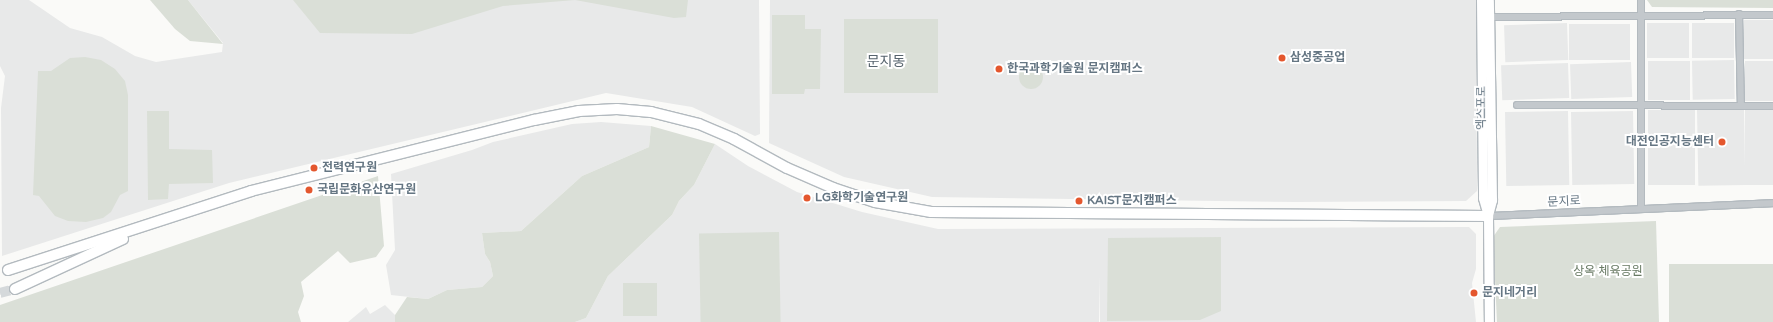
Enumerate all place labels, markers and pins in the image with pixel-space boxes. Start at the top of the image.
place label: 삼성중공업 [1290,51,1345,65]
marker: 삼성중공업 [1277,53,1287,63]
place label: 한국과학기술원 문지캠퍼스 [1007,62,1143,76]
marker: 한국과학기술원 문지캠퍼스 [994,64,1004,74]
place label: 대전인공지능센터 [1626,135,1714,149]
marker: 대전인공지능센터 [1717,137,1727,147]
place label: 전력연구원 [322,161,377,175]
marker: 전력연구원 [309,163,319,173]
place label: 국립문화유산연구원 [317,183,416,197]
marker: 국립문화유산연구원 [304,185,314,195]
place label: LG화학기술연구원 [815,191,908,205]
marker: LG화학기술연구원 [802,193,812,203]
place label: KAIST문지캠퍼스 [1087,194,1177,208]
marker: KAIST문지캠퍼스 [1074,196,1084,206]
place label: 문지네거리 [1482,286,1537,300]
marker: 문지네거리 [1469,288,1479,298]

